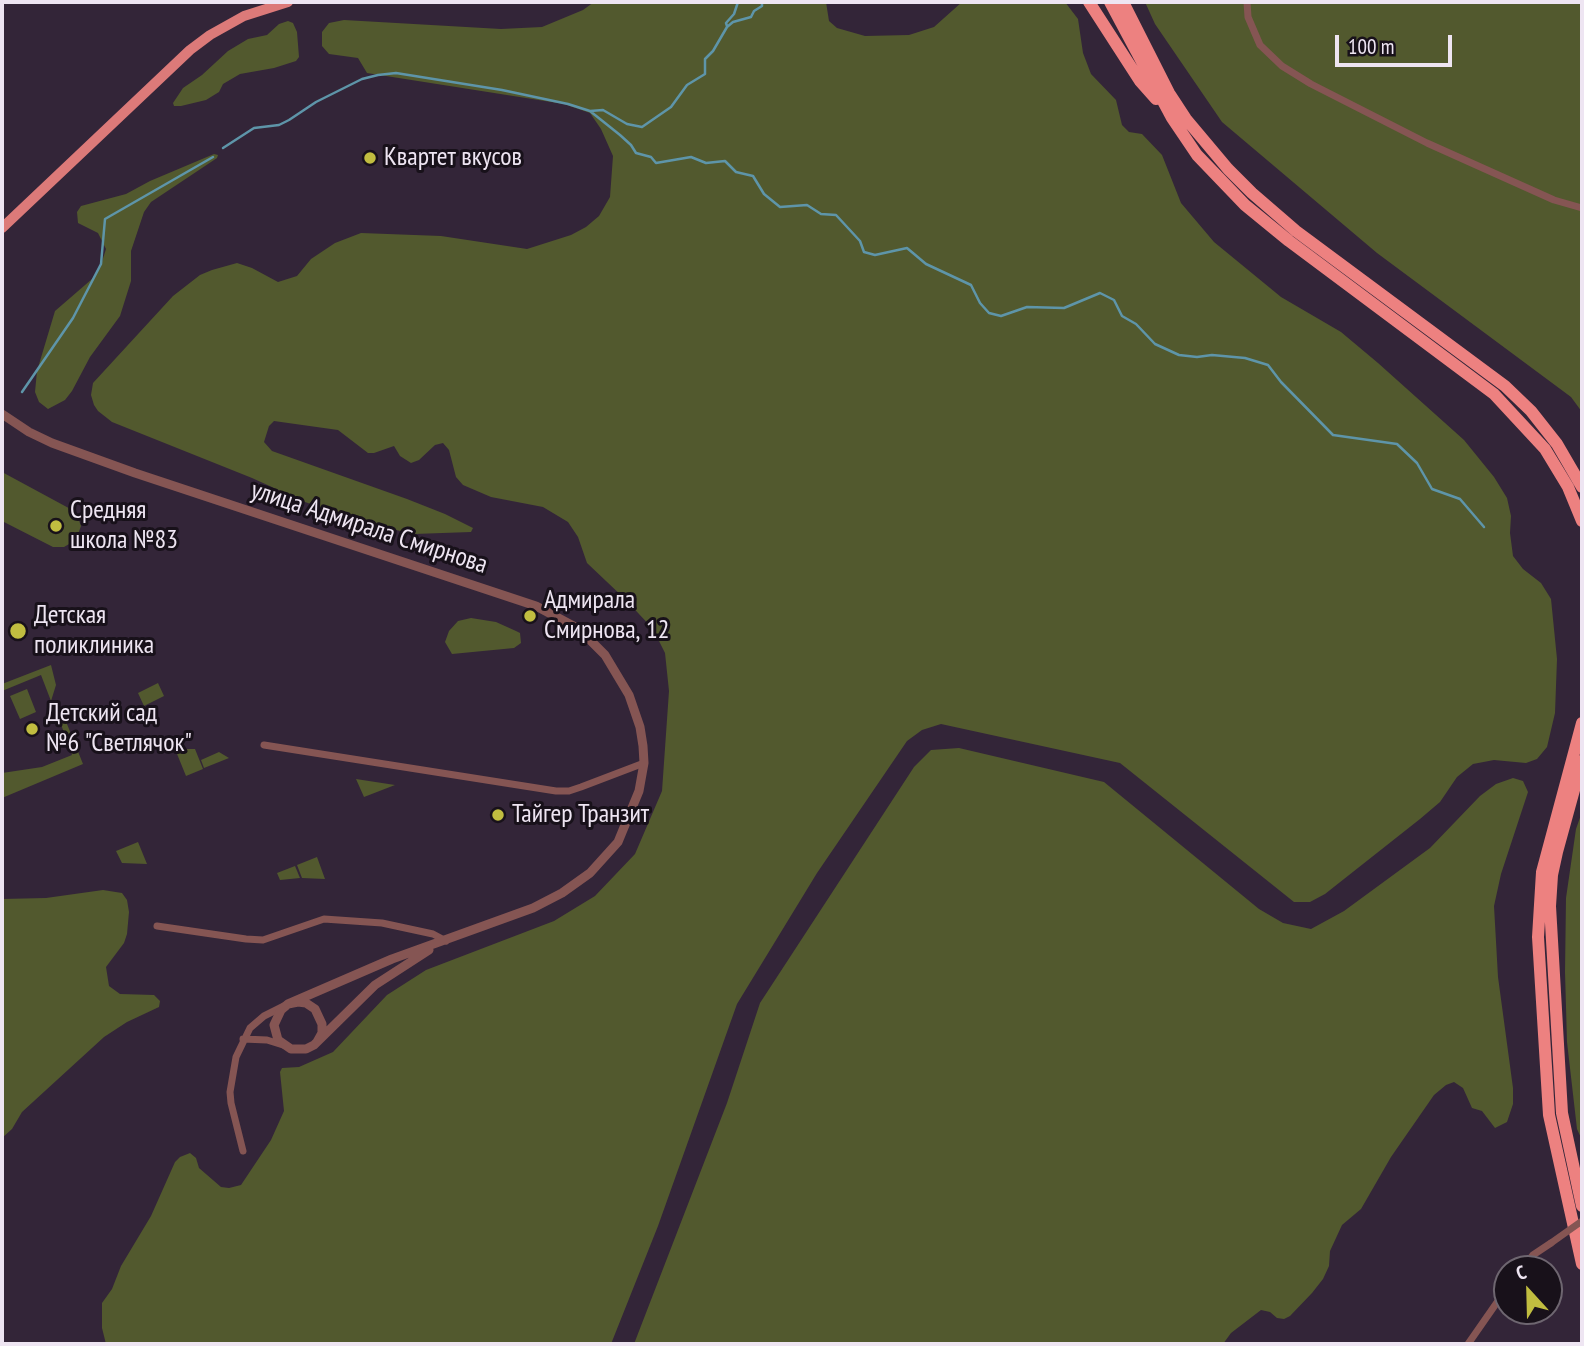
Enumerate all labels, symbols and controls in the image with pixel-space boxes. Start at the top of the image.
scale bar [1339,21,1456,65]
text: 100 m [1348,33,1394,60]
place label: Квартет вкусов [384,142,522,174]
marker: Квартет вкусов [362,150,378,166]
street label: улица Адмирала Смирнова [247,475,491,581]
place label: Средняя школа №83 [70,495,178,556]
marker: Средняя школа №83 [48,518,64,534]
place label: Адмирала Смирнова, 12 [544,585,669,646]
place label: Детская поликлиника [34,600,154,662]
marker: Адмирала Смирнова, 12 [522,608,538,624]
marker: Детская поликлиника [8,621,28,641]
place label: Детский сад №6 "Светлячок" [46,698,192,760]
marker: Детский сад №6 "Светлячок" [24,721,40,737]
place label: Тайгер Транзит [512,799,649,831]
marker: Тайгер Транзит [490,807,506,823]
north arrow [1493,1255,1563,1325]
text: С [1512,1260,1529,1285]

